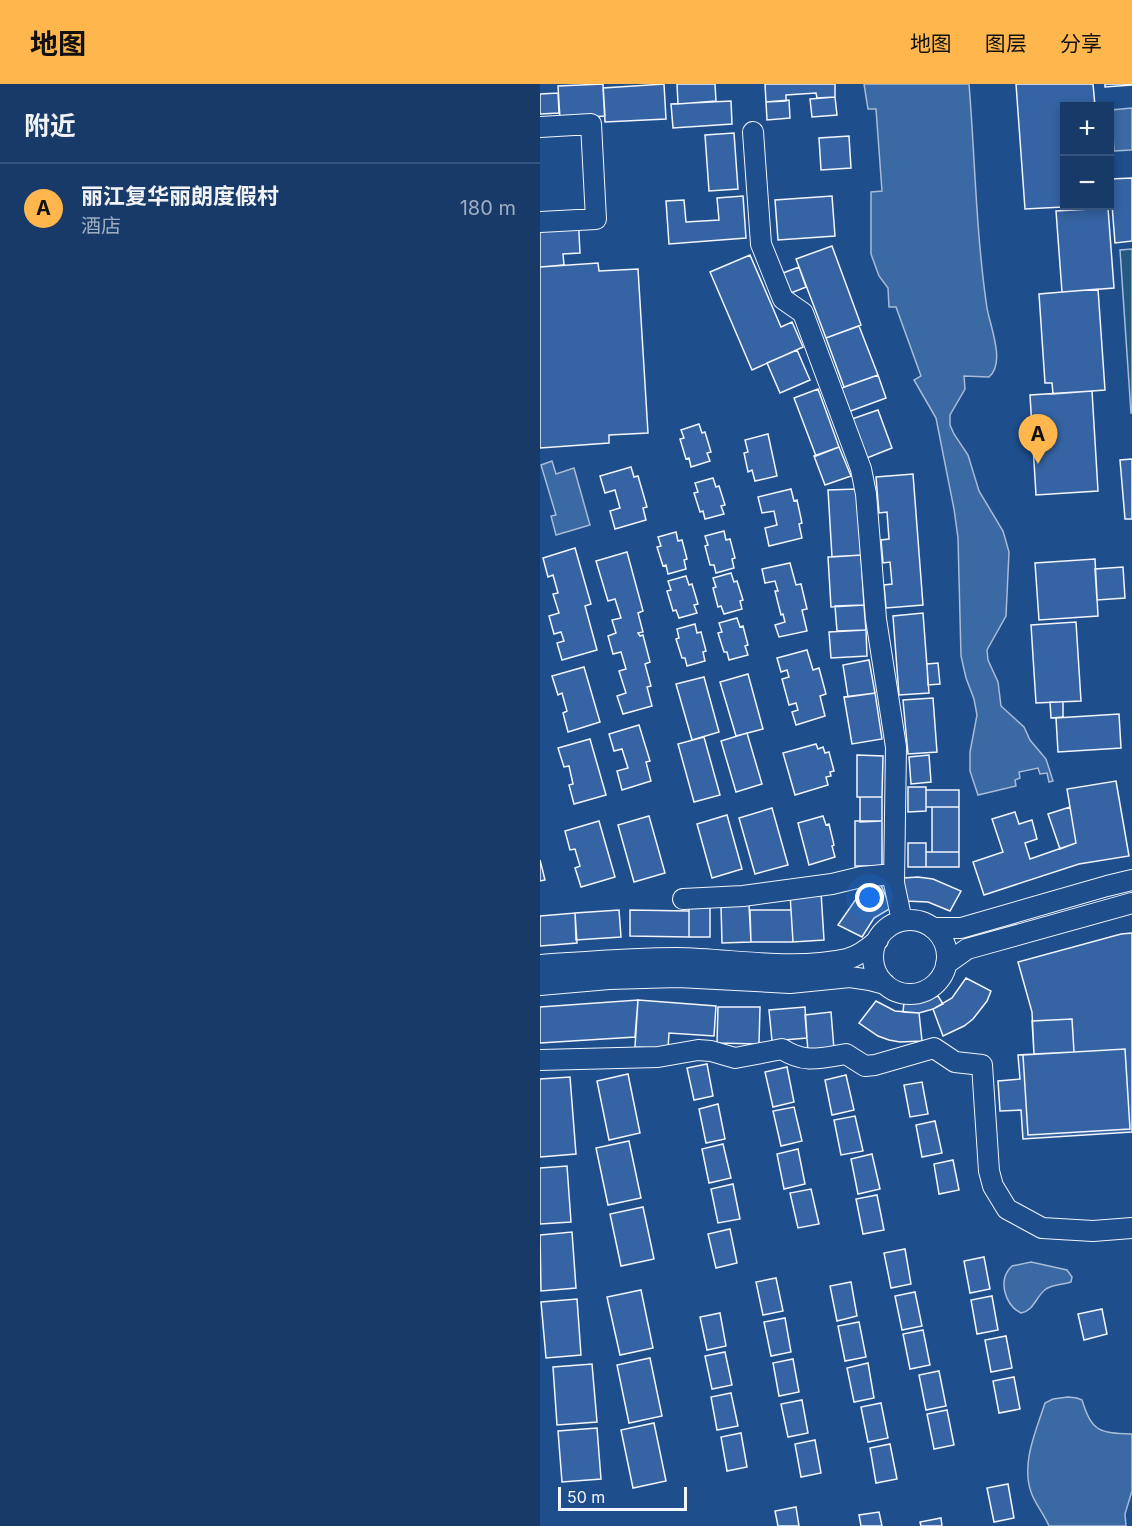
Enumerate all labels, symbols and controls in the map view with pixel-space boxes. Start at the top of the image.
text: 地图 [30,27,86,61]
text: 地图 [910,31,952,56]
text: 图层 [985,31,1027,56]
text: 分享 [1060,31,1102,56]
map controls [1060,102,1114,210]
button: + [1060,102,1114,156]
text: 附近 [24,110,76,141]
button: − [1060,156,1114,210]
text: 丽江复华丽朗度假村 [81,183,279,209]
text: A [36,196,51,220]
text: 180 m [460,196,516,220]
text: 酒店 [81,214,121,238]
pin: A [1018,414,1058,464]
your location [855,883,884,912]
scale bar [558,1484,687,1512]
text: 50 m [567,1487,605,1507]

